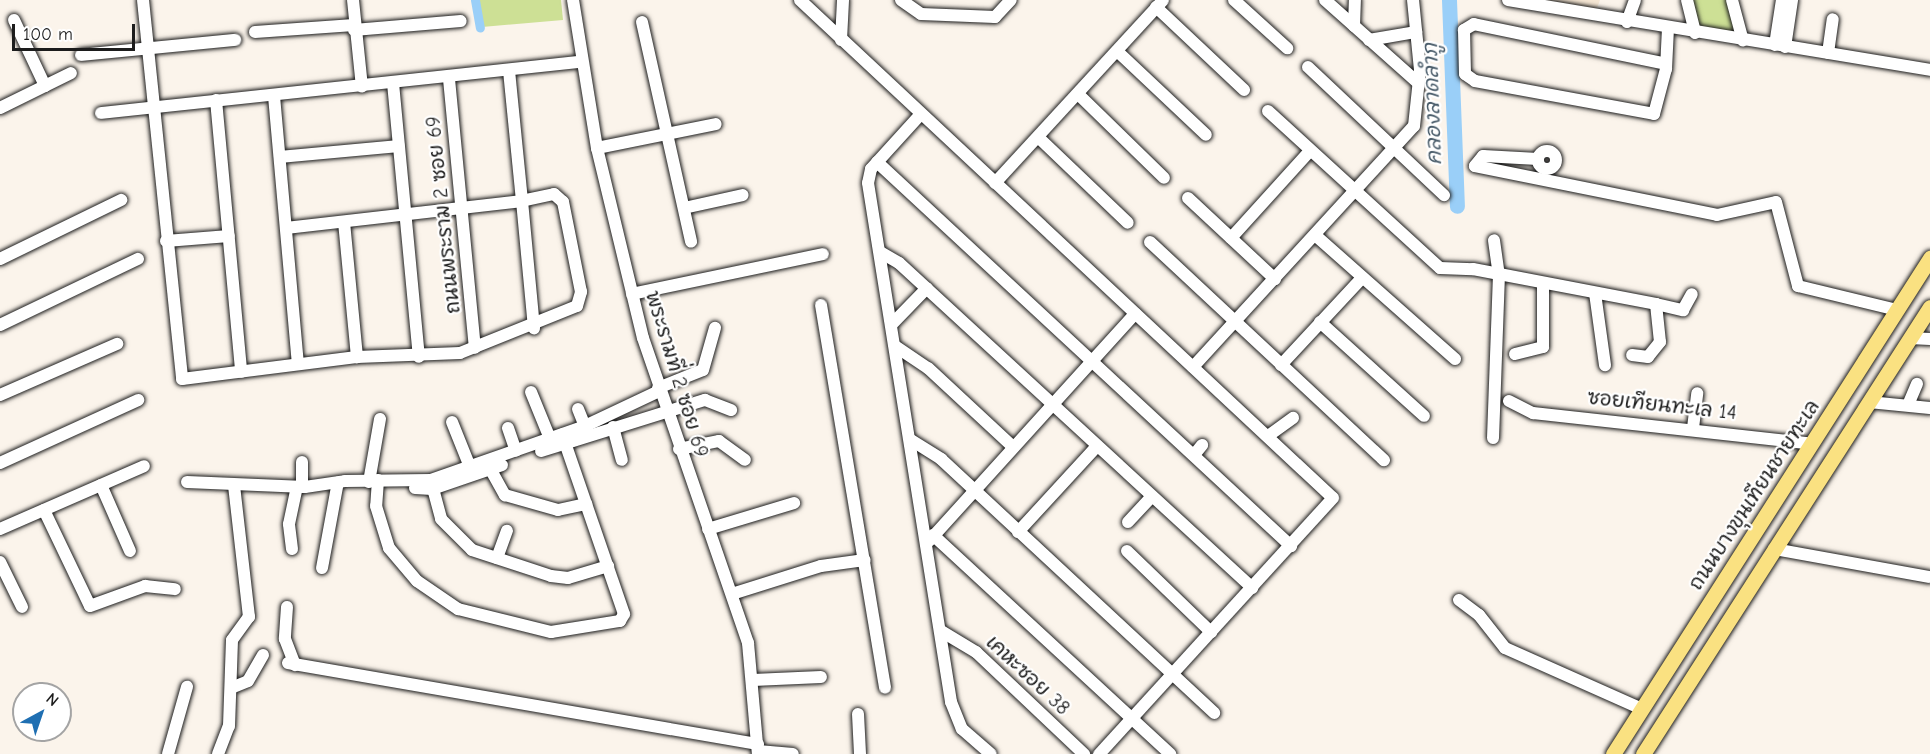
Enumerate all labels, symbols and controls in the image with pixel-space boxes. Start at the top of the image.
scale bar [15,12,138,50]
text: 100 m [23,24,73,45]
water label: คลองลาดลำภู [1417,43,1447,165]
street label: ถนนพระราม 2 ซอย 69 [421,115,465,315]
street label: พระรามที่ 2 ซอย 69 [640,288,714,460]
street label: ซอยเทียนทะเล 14 [1586,385,1738,425]
street label: ถนนบางขุนเทียนชายทะเล [1684,395,1824,595]
street label: เคหะซอย 38 [981,630,1075,720]
north arrow [12,682,72,742]
text: N [43,689,62,710]

